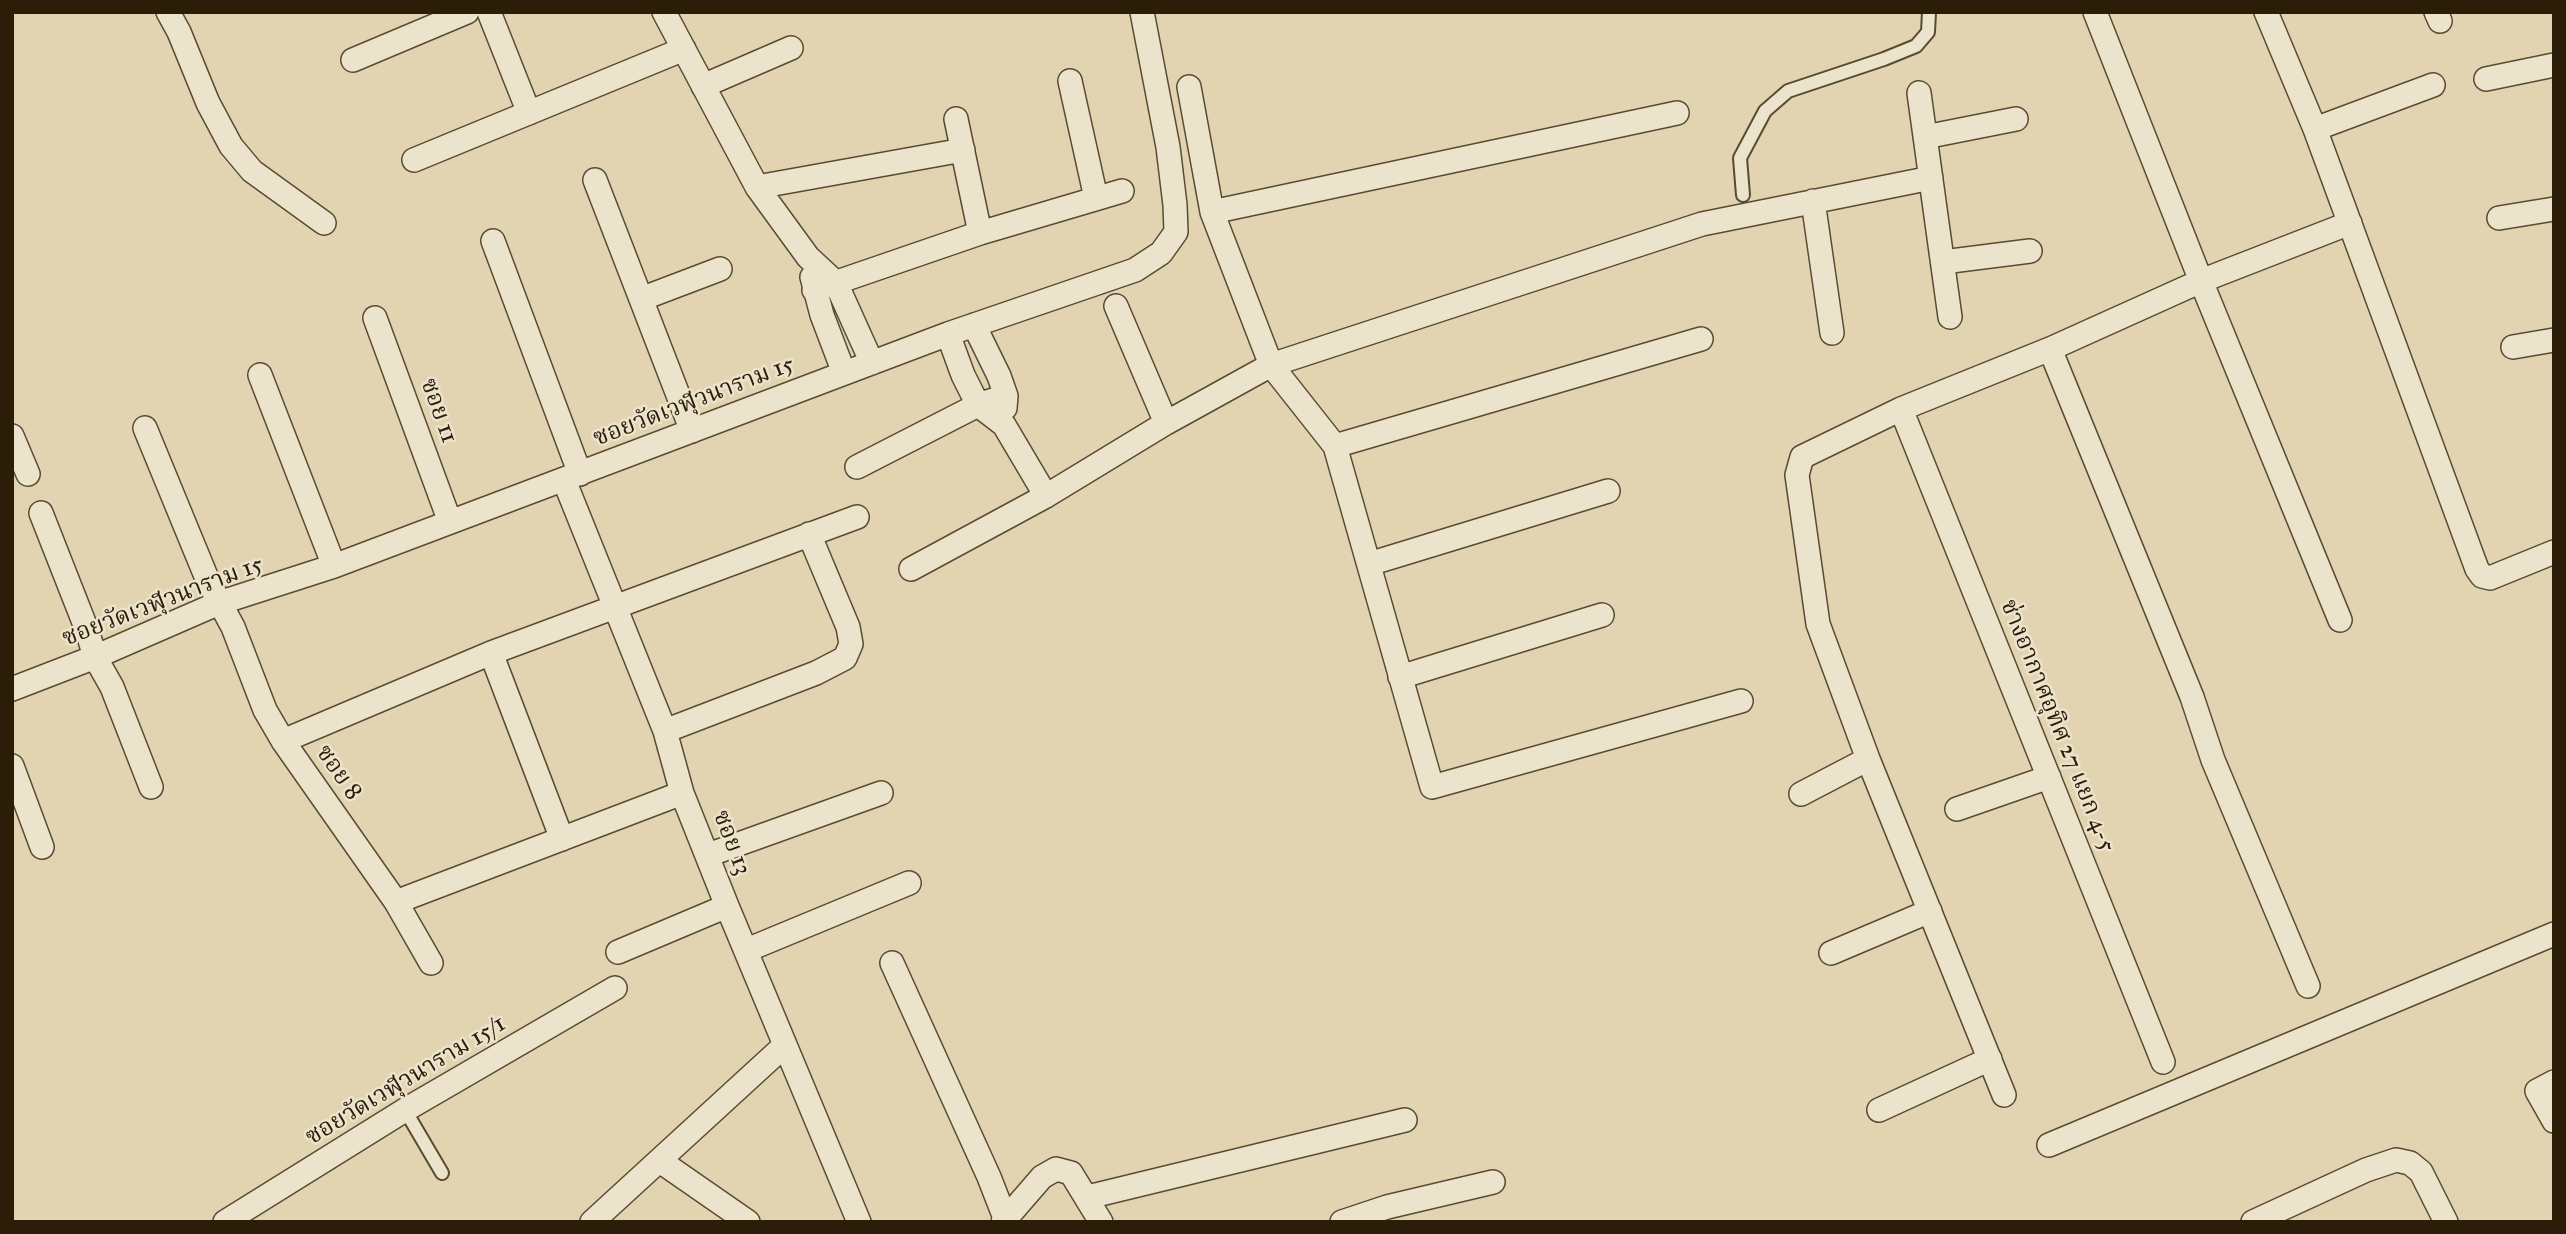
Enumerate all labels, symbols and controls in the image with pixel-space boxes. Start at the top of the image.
street label: ซอยวัดเวฬุวนาราม 15 [590,350,798,454]
street label: ซอย 11 [413,375,463,447]
street label: ซอยวัดเวฬุวนาราม 15 [59,550,267,654]
street label: ช่างอากาศอุทิศ 27 แยก 4-5 [1993,596,2121,856]
street label: ซอย 8 [309,740,367,806]
street label: ซอย 13 [706,807,756,879]
street label: ซอยวัดเวฬุวนาราม 15/1 [301,1010,511,1152]

